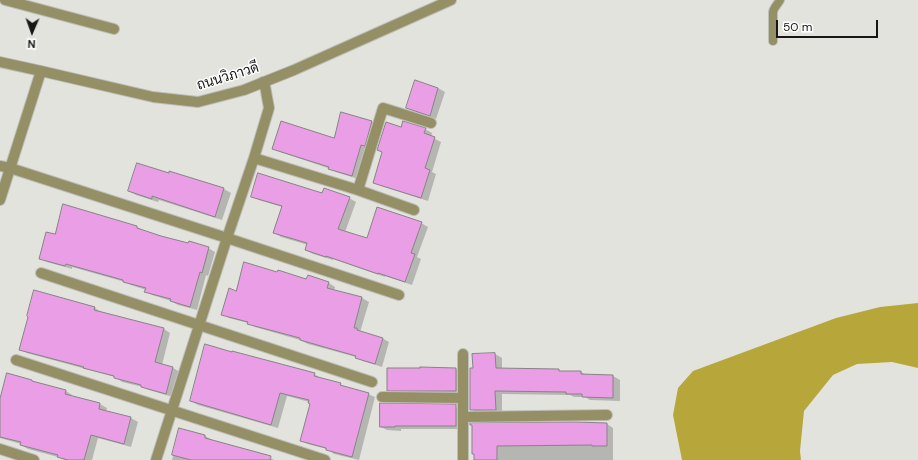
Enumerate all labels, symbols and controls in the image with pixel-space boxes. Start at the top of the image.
north arrow [12,12,52,52]
scale bar [778,12,880,38]
text: 50 m [783,19,812,35]
text: N [27,37,36,51]
street label: ถนนวิภาวดี [195,60,261,94]

